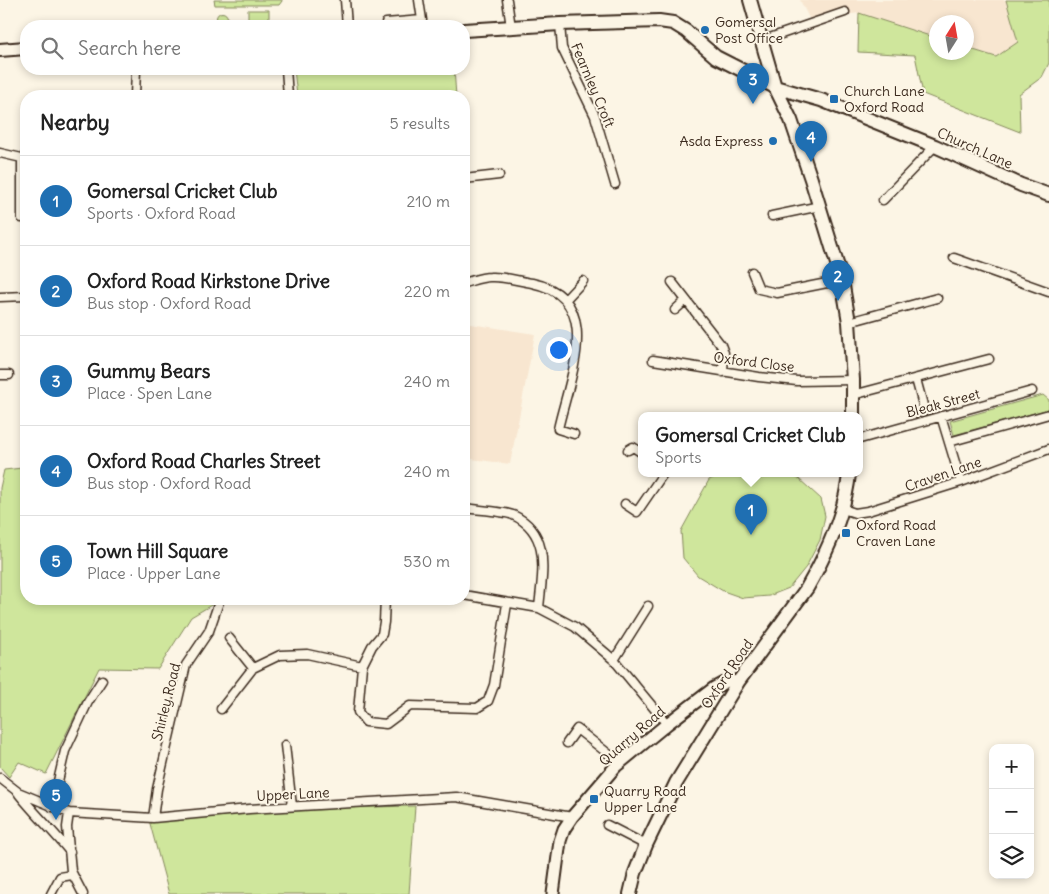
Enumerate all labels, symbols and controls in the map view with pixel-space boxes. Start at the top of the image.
place label: Gomersal Post Office [715,13,783,47]
north arrow [929,15,974,60]
search box [20,20,470,75]
marker: Gomersal Post Office [699,24,711,36]
icon: search [38,34,66,62]
text: Search here [78,36,181,60]
street label: Fearnley Croft [567,40,619,130]
pin: 3 [737,63,769,104]
place label: Church Lane Oxford Road [844,82,925,116]
marker: Church Lane Oxford Road [828,93,840,105]
text: Nearby [40,109,110,136]
text: 5 results [389,113,450,133]
pin: 4 [795,121,827,162]
street label: Church Lane [934,123,1016,173]
place label: Asda Express [680,132,763,150]
marker: Asda Express [767,135,779,147]
text: Gomersal Cricket Club [87,179,277,203]
text: 1 [53,191,59,211]
text: 210 m [407,191,450,211]
text: Sports · Oxford Road [87,203,236,223]
pin: 2 [822,260,854,301]
text: Oxford Road Kirkstone Drive [87,269,330,293]
text: 2 [52,281,60,301]
text: 220 m [404,281,450,301]
text: Bus stop · Oxford Road [87,293,251,313]
your location [546,337,572,363]
street label: Oxford Close [713,348,795,376]
text: Gummy Bears [87,359,210,383]
text: 3 [51,371,61,391]
text: 240 m [404,371,450,391]
text: Place · Spen Lane [87,383,212,403]
street label: Bleak Street [904,384,982,421]
popup [638,412,863,477]
text: Gomersal Cricket Club [655,423,846,447]
text: Sports [655,447,701,467]
text: Oxford Road Charles Street [87,449,320,473]
street label: Craven Lane [902,453,984,495]
text: 4 [51,461,61,481]
text: 240 m [404,461,450,481]
text: Bus stop · Oxford Road [87,473,251,493]
pin: 1 [735,494,767,535]
place label: Oxford Road Craven Lane [856,516,936,550]
marker: Oxford Road Craven Lane [840,527,852,539]
text: Town Hill Square [87,539,228,563]
text: 5 [51,551,61,571]
text: 530 m [403,551,450,571]
text: Place · Upper Lane [87,563,221,583]
street label: Oxford Road [697,636,757,712]
street label: Shirley Road [148,661,184,743]
street label: Quarry Road [595,702,669,770]
map controls [989,744,1034,879]
button: + [989,744,1034,789]
pin: 5 [40,779,72,820]
place label: Quarry Road Upper Lane [604,782,686,816]
street label: Upper Lane [256,783,330,805]
button: − [989,789,1034,834]
marker: Quarry Road Upper Lane [588,793,600,805]
button: layers [989,834,1034,879]

